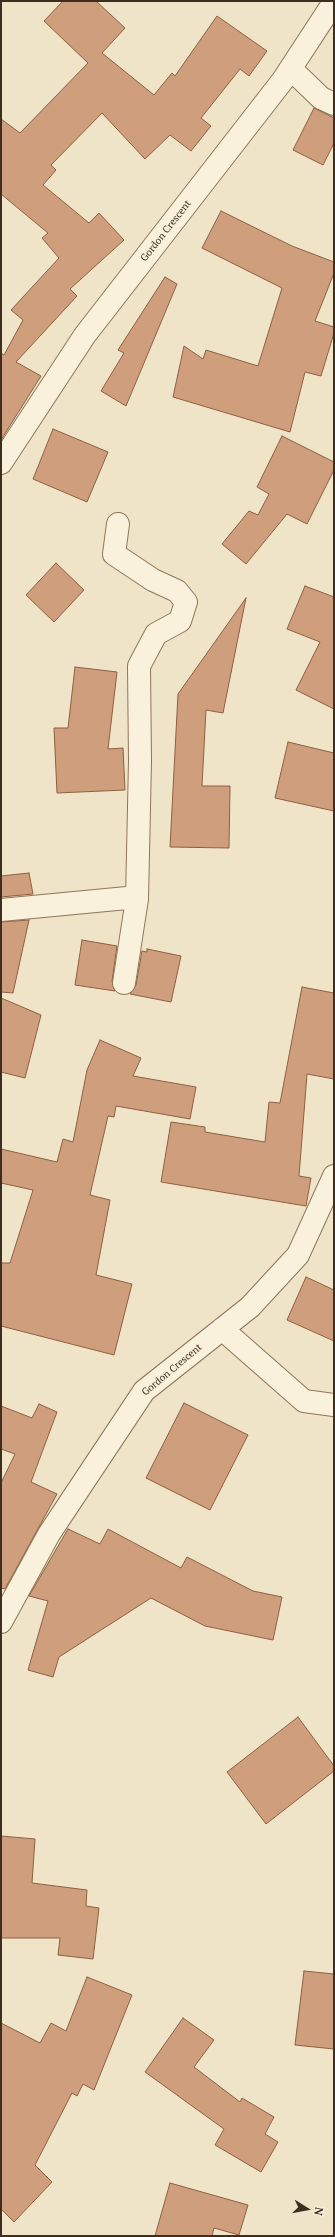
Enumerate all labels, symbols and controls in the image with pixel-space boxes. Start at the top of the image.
street label: Gordon Crescent [138,198,194,264]
street label: Gordon Crescent [140,1341,204,1399]
north arrow [287,2189,327,2229]
text: N [311,2206,326,2217]

